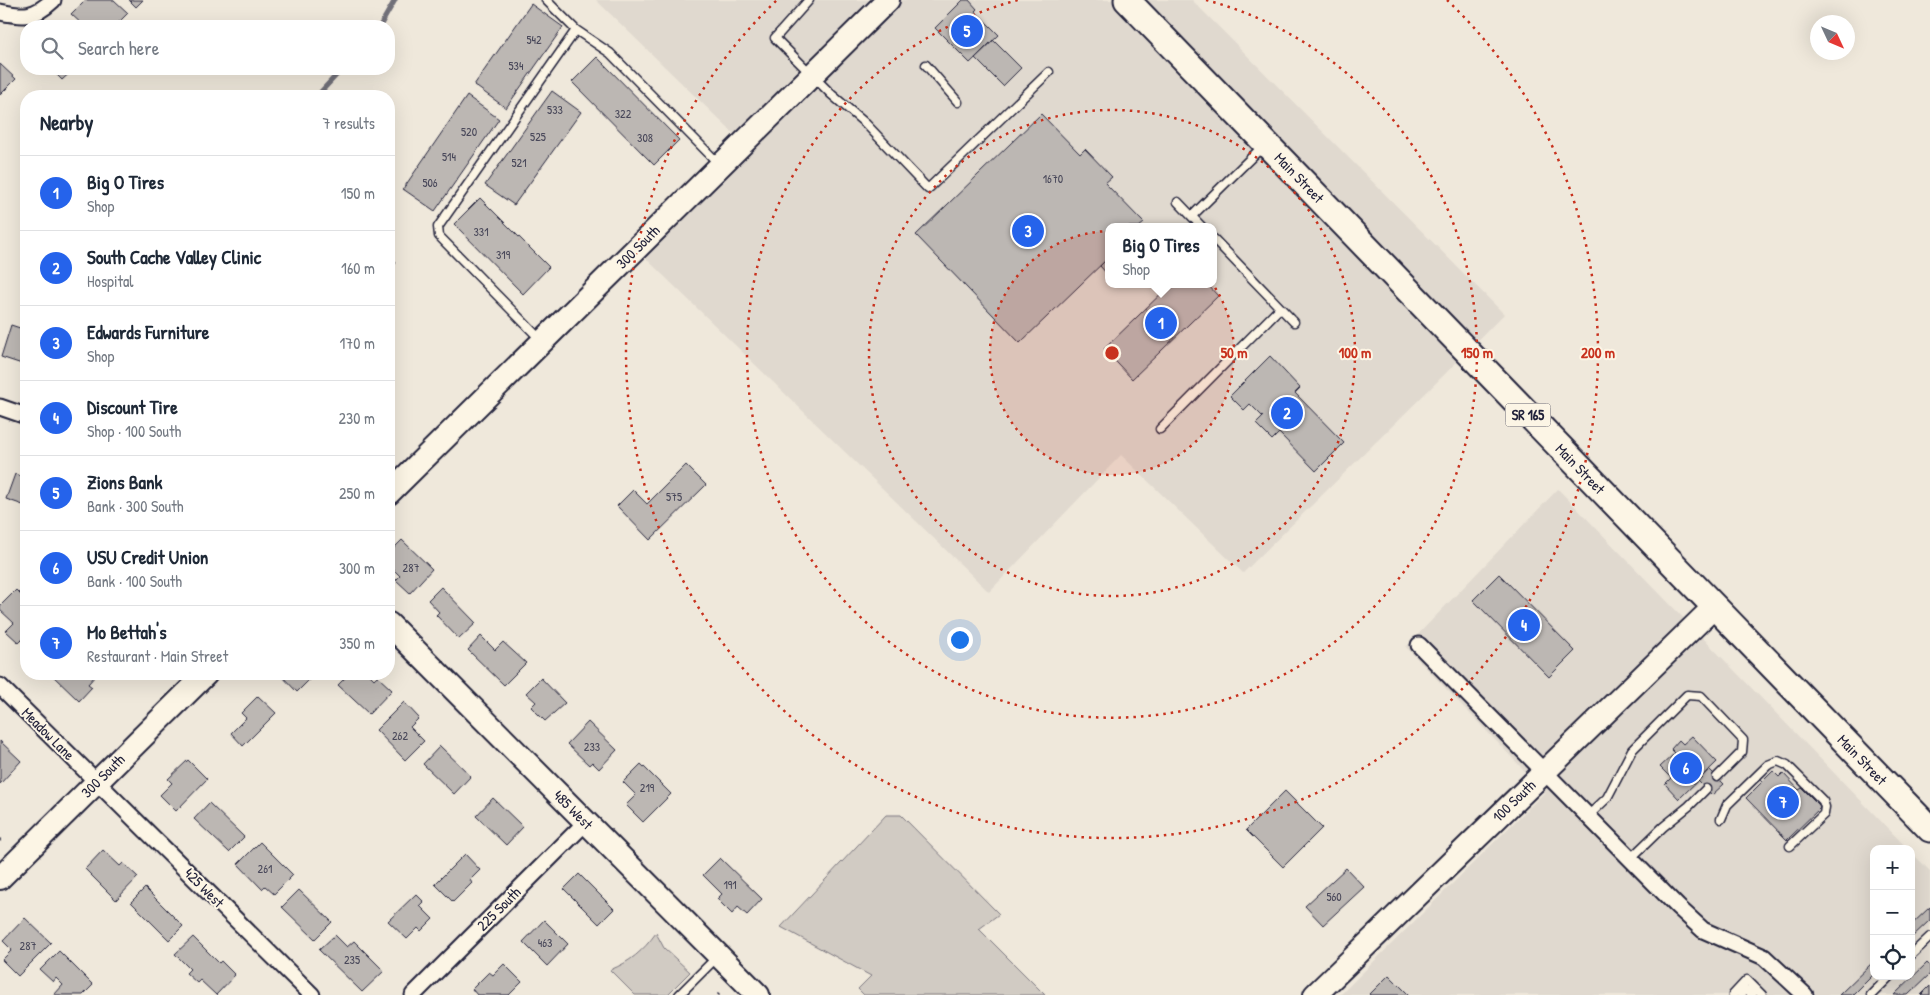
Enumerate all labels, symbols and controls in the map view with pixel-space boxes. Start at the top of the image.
pin: 5 [951,12,983,50]
north arrow [1810,15,1855,60]
search box [20,20,395,75]
house number: 542 [526,31,542,48]
icon: search [38,34,66,62]
text: Search here [78,35,159,61]
house number: 534 [509,57,524,74]
house number: 533 [547,101,563,118]
house number: 322 [615,105,632,122]
text: Nearby [40,108,93,137]
text: 7 results [322,112,375,134]
house number: 520 [461,123,477,140]
house number: 525 [530,128,546,145]
house number: 308 [637,129,653,146]
house number: 514 [442,148,456,165]
street label: Main Street [1270,148,1329,208]
house number: 521 [511,154,527,171]
text: Big O Tires [87,169,164,195]
house number: 1670 [1043,170,1063,187]
house number: 506 [422,174,438,191]
text: 1 [53,182,59,204]
text: 150 m [341,182,375,204]
text: Shop [87,195,114,217]
pin: 3 [1012,212,1044,250]
street label: 300 South [611,220,664,273]
house number: 331 [473,223,489,240]
popup [1105,223,1217,288]
text: Big O Tires [1123,232,1200,258]
text: South Cache Valley Clinic [87,244,261,270]
house number: 319 [496,246,511,263]
text: 2 [52,257,60,279]
text: 160 m [341,257,375,279]
text: Shop [1123,258,1150,280]
text: Hospital [87,270,134,292]
pin: 1 [1145,304,1177,342]
text: Edwards Furniture [87,319,209,345]
text: 3 [52,332,60,354]
text: 170 m [340,332,375,354]
text: 50 m [1221,342,1247,363]
text: 100 m [1339,342,1371,363]
text: 150 m [1461,342,1493,363]
text: 200 m [1581,342,1615,363]
centre of rings [1103,344,1121,362]
text: Shop [87,345,114,367]
text: Discount Tire [87,394,178,420]
pin: 2 [1271,394,1303,432]
road number: SR 165 [1506,404,1550,426]
text: 4 [53,407,59,429]
text: 230 m [339,407,375,429]
text: Shop · 100 South [87,420,181,442]
street label: Main Street [1551,439,1610,499]
text: Zions Bank [87,469,162,495]
text: 5 [53,482,59,504]
text: 250 m [339,482,375,504]
house number: 575 [666,488,682,505]
text: Bank · 300 South [87,495,183,517]
text: USU Credit Union [87,544,208,570]
text: 6 [53,557,59,579]
text: 300 m [339,557,375,579]
house number: 287 [403,559,419,576]
text: Bank · 100 South [87,570,182,592]
pin: 4 [1508,606,1540,644]
text: Mo Bettah's [87,619,166,645]
your location [947,627,973,653]
text: 7 [52,632,60,654]
text: 350 m [339,632,375,654]
text: Restaurant · Main Street [87,645,228,667]
street label: Meadow Lane [17,702,80,765]
house number: 262 [392,727,408,744]
street label: Main Street [1833,730,1892,790]
house number: 233 [584,738,600,755]
street label: 300 South [76,749,129,802]
pin: 6 [1670,749,1702,787]
street label: 100 South [1487,775,1540,827]
house number: 219 [640,779,655,796]
pin: 7 [1767,783,1799,821]
street label: 485 West [549,785,598,835]
map controls [1870,845,1915,980]
button: + [1870,845,1915,890]
house number: 261 [258,860,272,877]
street label: 425 West [180,863,230,913]
house number: 191 [723,876,737,893]
street label: 225 South [472,882,525,935]
house number: 560 [1326,888,1342,905]
button: − [1870,890,1915,935]
house number: 463 [538,934,552,951]
button: locate [1870,935,1915,980]
house number: 287 [20,937,36,954]
house number: 235 [344,951,360,968]

